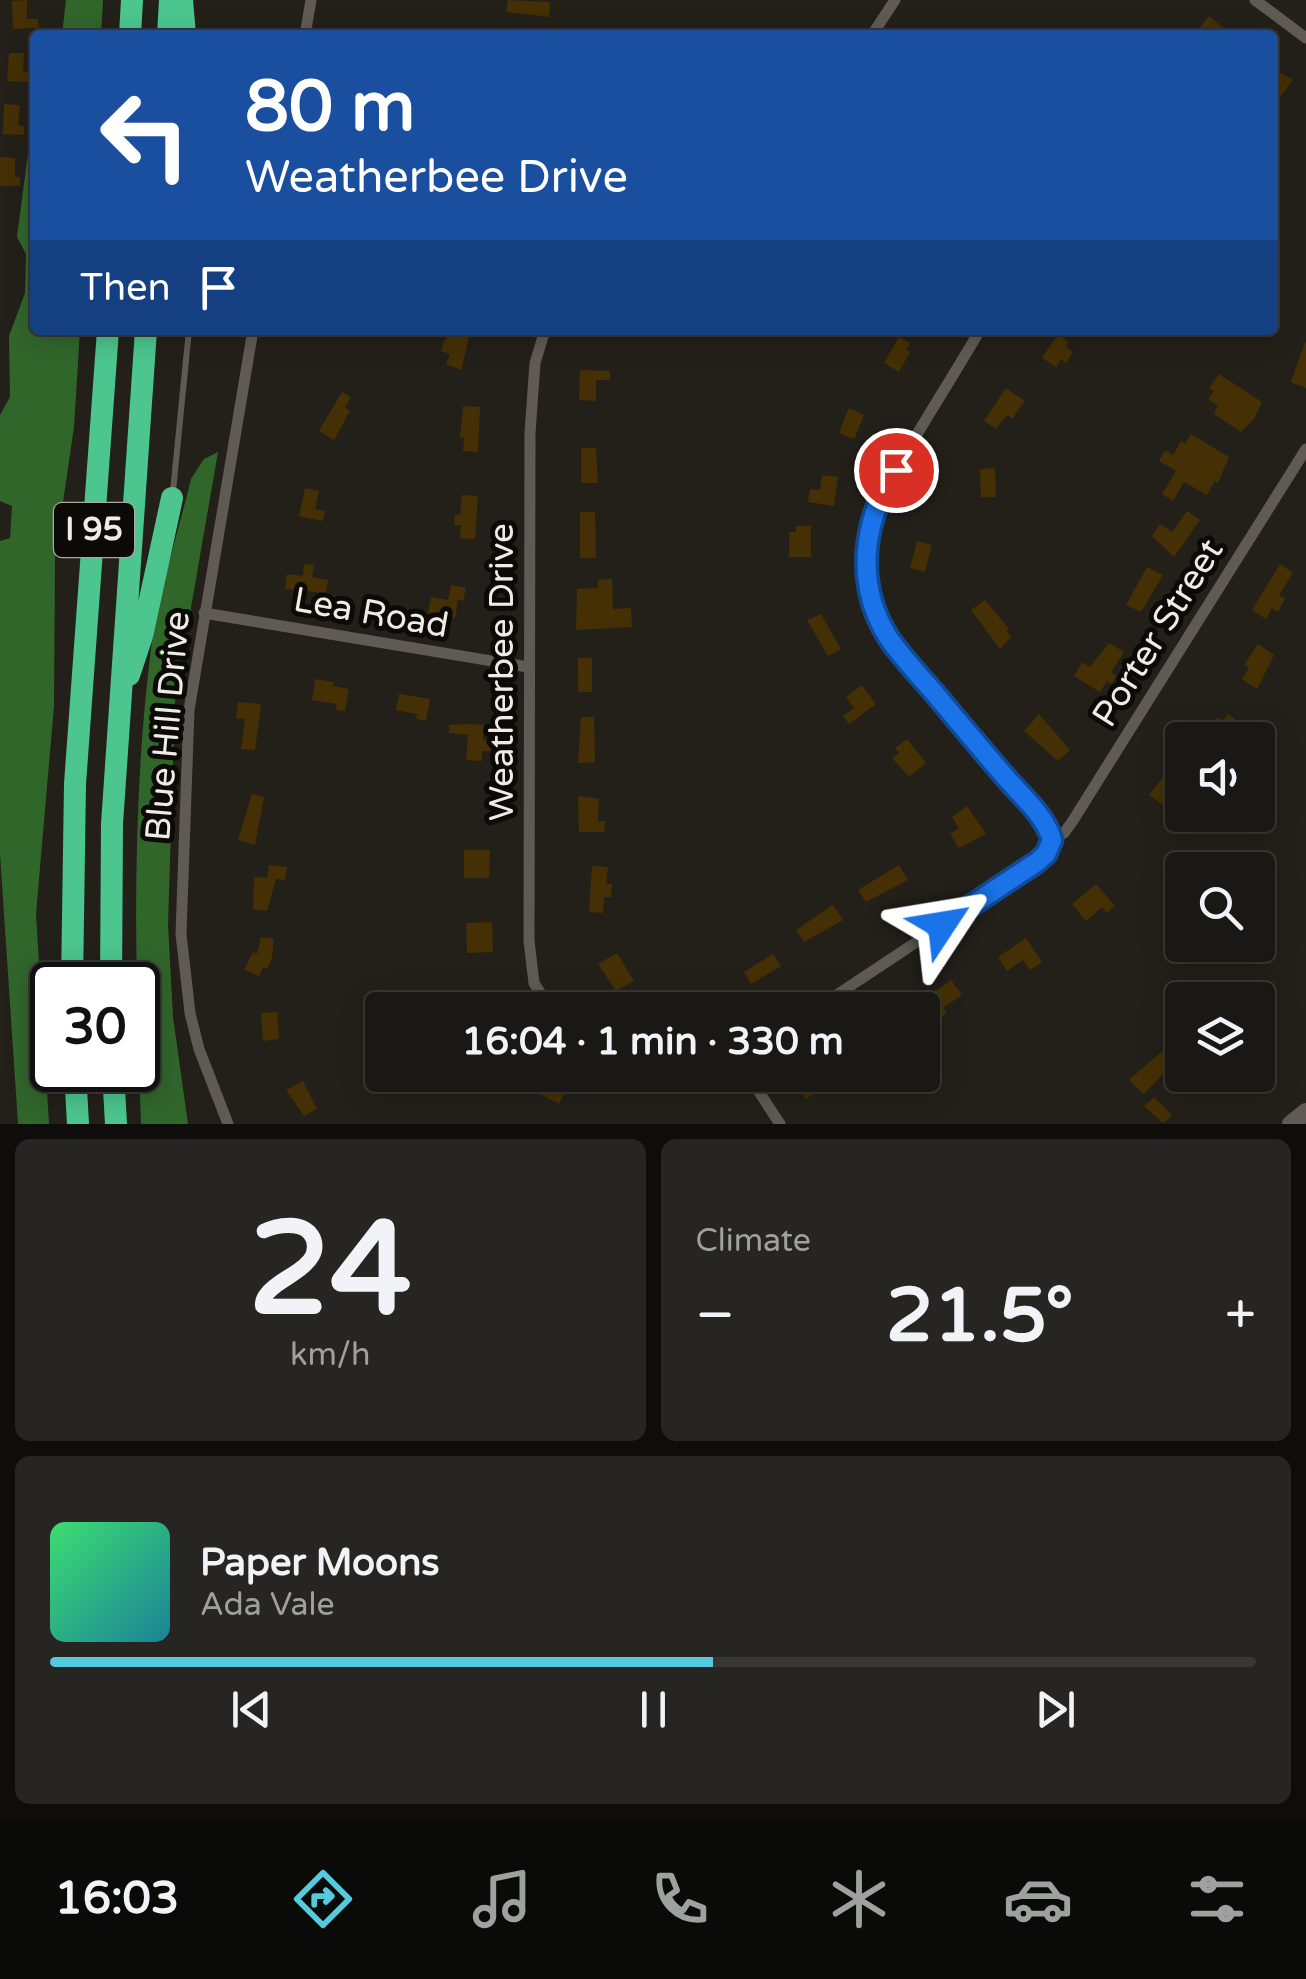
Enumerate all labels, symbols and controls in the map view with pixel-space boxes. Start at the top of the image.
text: 80 m [245,66,415,150]
icon: left [80,70,210,200]
text: Weatherbee Drive [245,151,628,205]
icon: arrive [191,260,246,315]
text: Then [80,265,171,311]
pin [854,428,939,513]
icon: arrive [869,443,924,498]
road number: I 95 [54,503,134,557]
street label: Weatherbee Drive [481,523,523,821]
street label: Porter Street [1084,531,1232,735]
street label: Lea Road [290,579,452,647]
street label: Blue Hill Drive [137,609,199,843]
map controls [1165,722,1275,1092]
button: sound [1165,722,1275,832]
button: search [1165,852,1275,962]
position arrow [890,873,994,977]
speed limit sign: 30 [30,962,160,1092]
button: layers [1165,982,1275,1092]
text: 16:04 · 1 min · 330 m [461,1019,844,1065]
text: 24 [249,1193,412,1349]
text: Climate [696,1222,811,1260]
text: 21.5° [886,1271,1074,1361]
text: − [696,1283,735,1349]
text: + [1225,1283,1256,1349]
text: km/h [290,1336,370,1374]
text: Paper Moons [200,1540,440,1586]
text: Ada Vale [200,1586,335,1624]
icon: previous [224,1682,279,1737]
icon: pause [626,1682,681,1737]
icon: next [1028,1682,1083,1737]
icon: directions [288,1864,358,1934]
icon: music [467,1864,537,1934]
icon: phone [645,1864,715,1934]
icon: climate [824,1864,894,1934]
icon: car [1003,1864,1073,1934]
icon: filters [1182,1864,1252,1934]
text: 16:03 [54,1872,179,1926]

